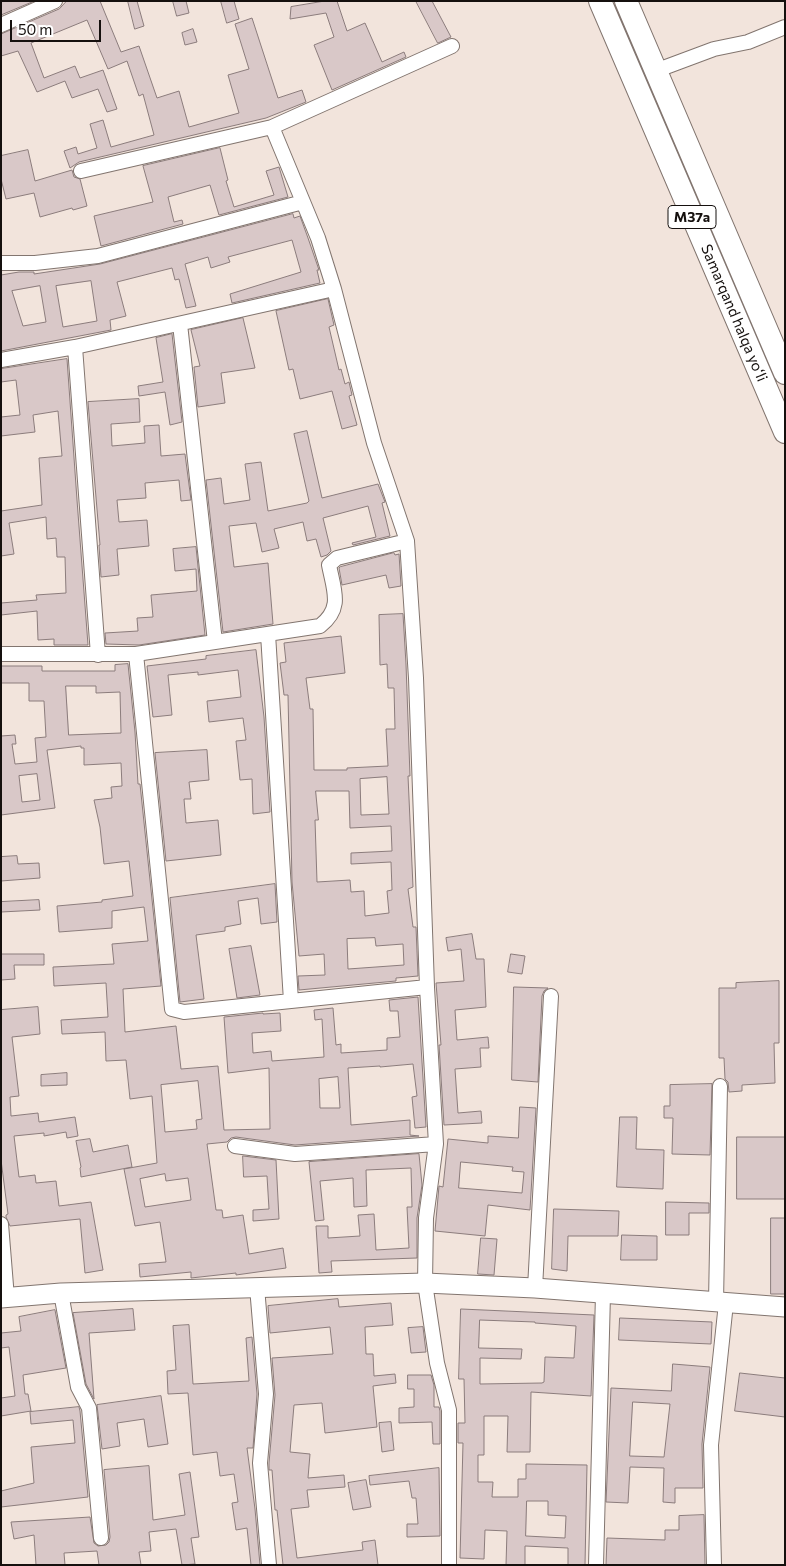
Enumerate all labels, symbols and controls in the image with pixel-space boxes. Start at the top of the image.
scale bar [12,10,104,42]
text: 50 m [18,20,52,38]
road number: M37a [668,206,716,228]
street label: Samarqand halqa yoʻli [697,242,771,384]

